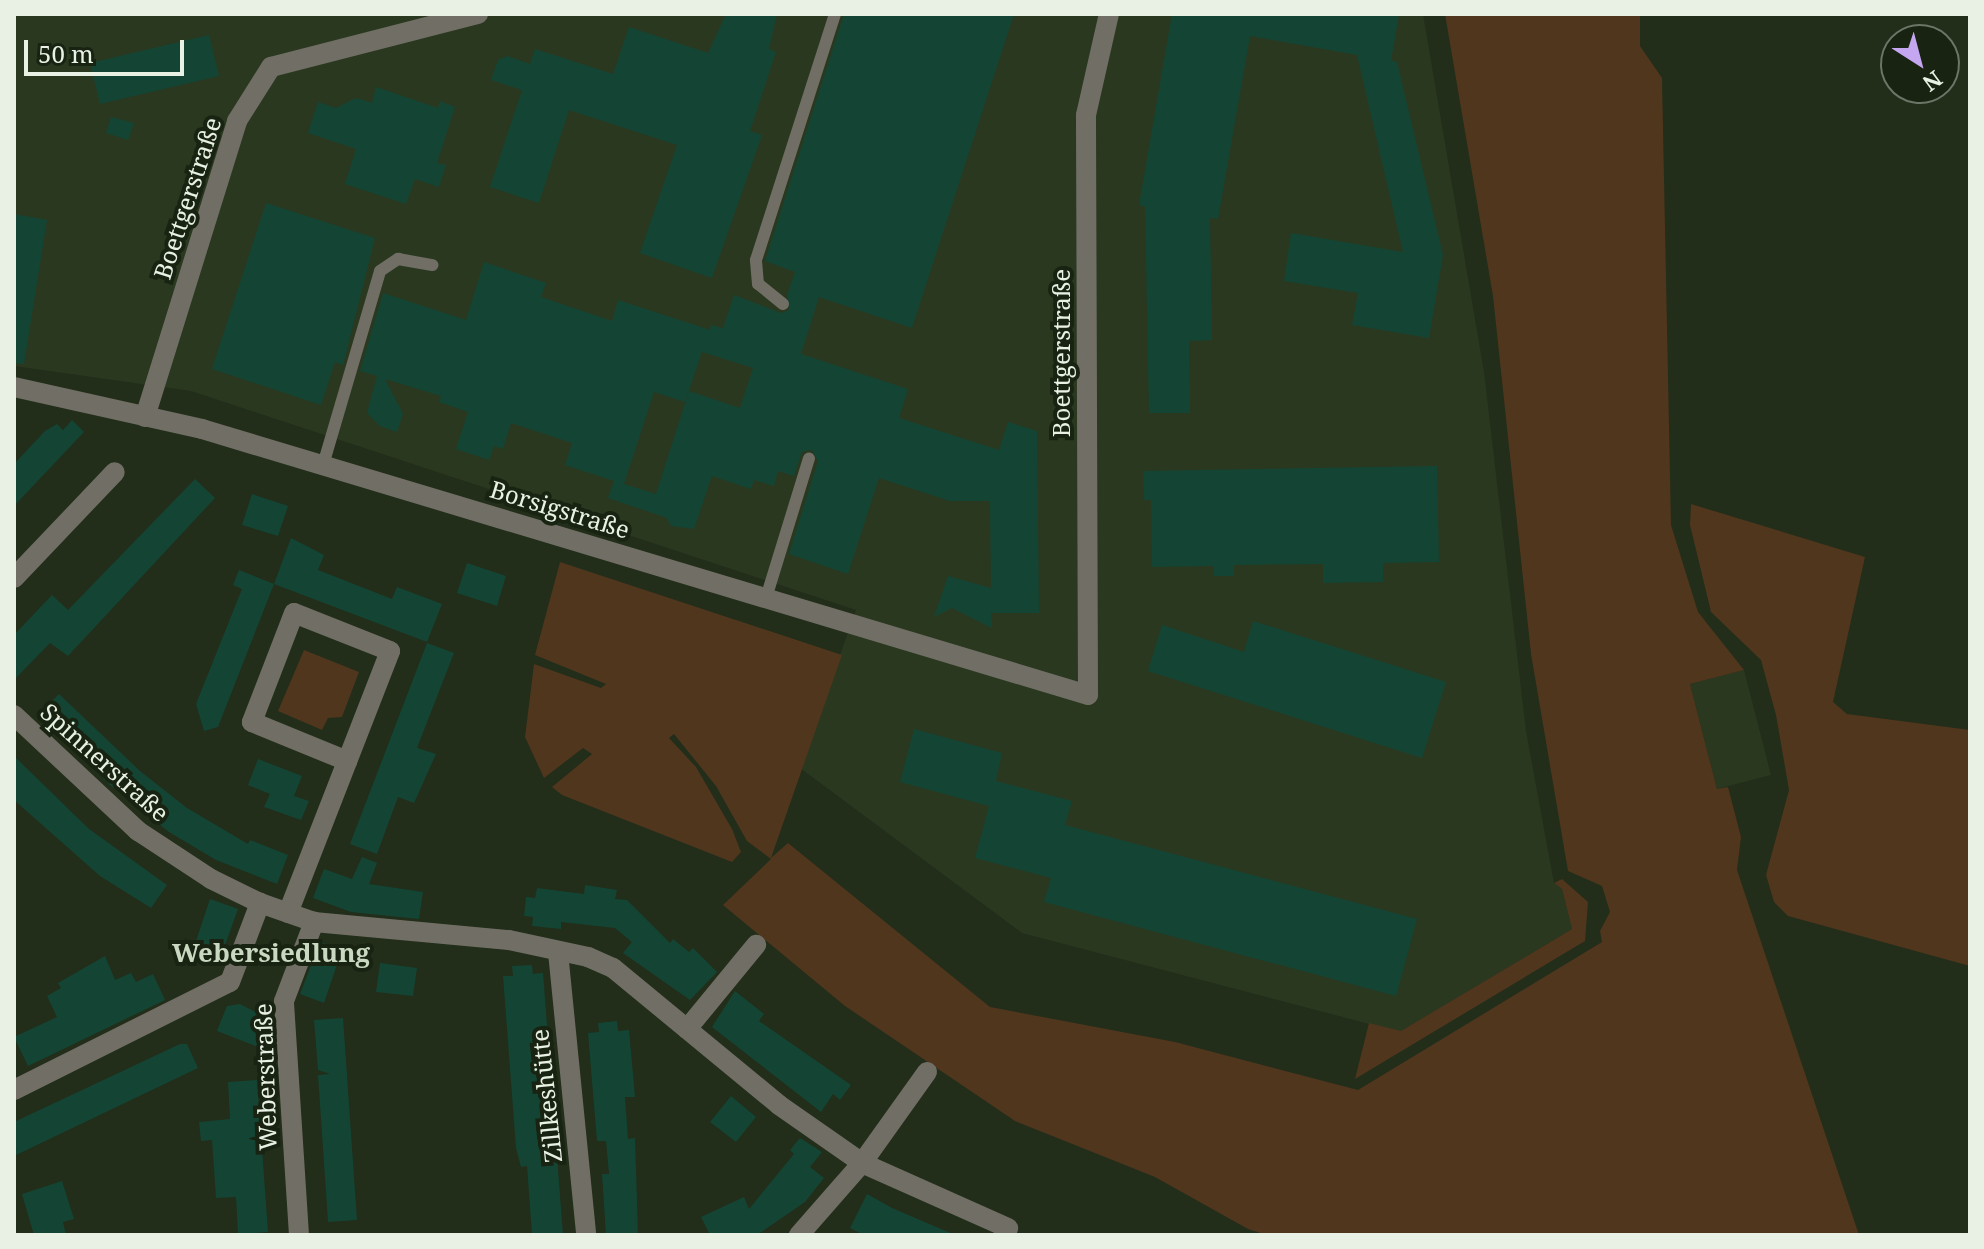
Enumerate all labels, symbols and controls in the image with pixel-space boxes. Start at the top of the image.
scale bar [28,24,188,74]
north arrow [1880,24,1960,104]
text: 50 m [38,37,94,70]
text: N [1917,65,1949,99]
street label: Boettgerstraße [147,114,227,282]
street label: Boettgerstraße [1047,269,1075,437]
street label: Borsigstraße [487,474,633,544]
street label: Spinnerstraße [35,697,175,827]
district label: Webersiedlung [172,937,370,969]
street label: Weberstraße [248,1003,282,1151]
street label: Zillkeshütte [525,1028,567,1164]

